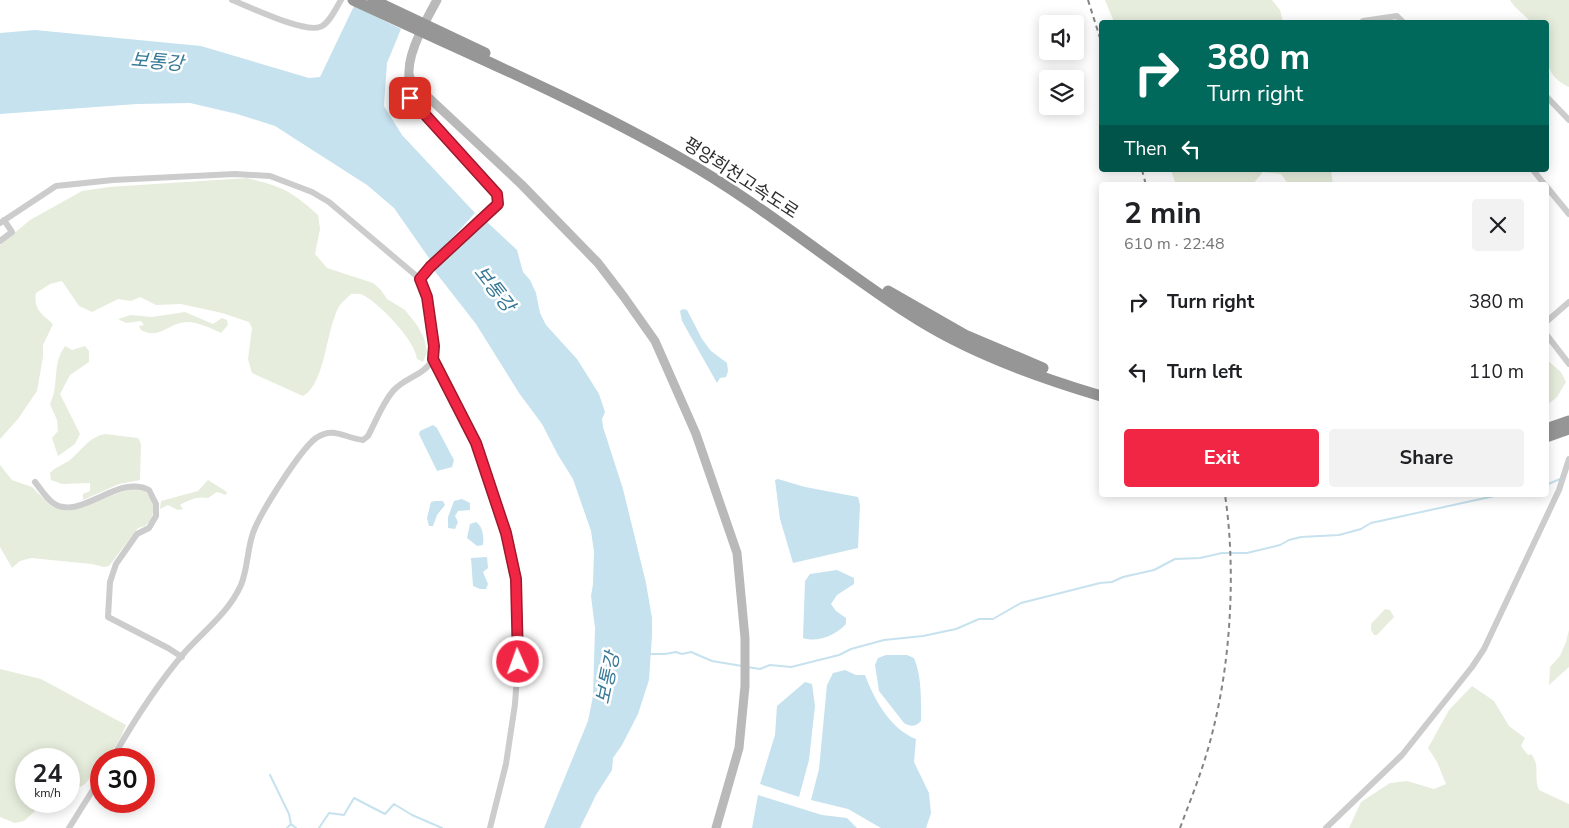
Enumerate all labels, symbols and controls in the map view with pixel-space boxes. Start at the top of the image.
map controls [1039,15,1084,115]
button: sound [1039,15,1084,60]
text: 380 m [1207,34,1310,81]
icon: right [1124,40,1189,105]
water label: 보통강 [130,47,187,77]
button: layers [1039,70,1084,115]
pin [389,77,431,119]
text: Turn right [1207,79,1303,109]
icon: arrive [396,84,424,112]
street label: 평양희천고속도로 [679,132,803,224]
icon: left [1177,135,1205,163]
text: Then [1124,136,1167,162]
text: 2 min [1124,193,1202,234]
button: close [1472,199,1524,251]
text: 610 m · 22:48 [1124,233,1225,255]
water label: 보통강 [468,260,522,320]
icon: right [1124,288,1152,316]
text: Turn right [1167,289,1254,315]
text: 380 m [1469,289,1524,315]
icon: left [1124,358,1152,386]
text: Turn left [1167,359,1242,385]
text: 110 m [1469,359,1524,385]
button: Exit [1124,429,1319,487]
button: Share [1329,429,1524,487]
position arrow [491,635,543,687]
water label: 보통강 [590,647,627,706]
speed limit sign: 30 [90,748,155,813]
text: 24 [32,757,63,791]
text: km/h [34,785,61,801]

